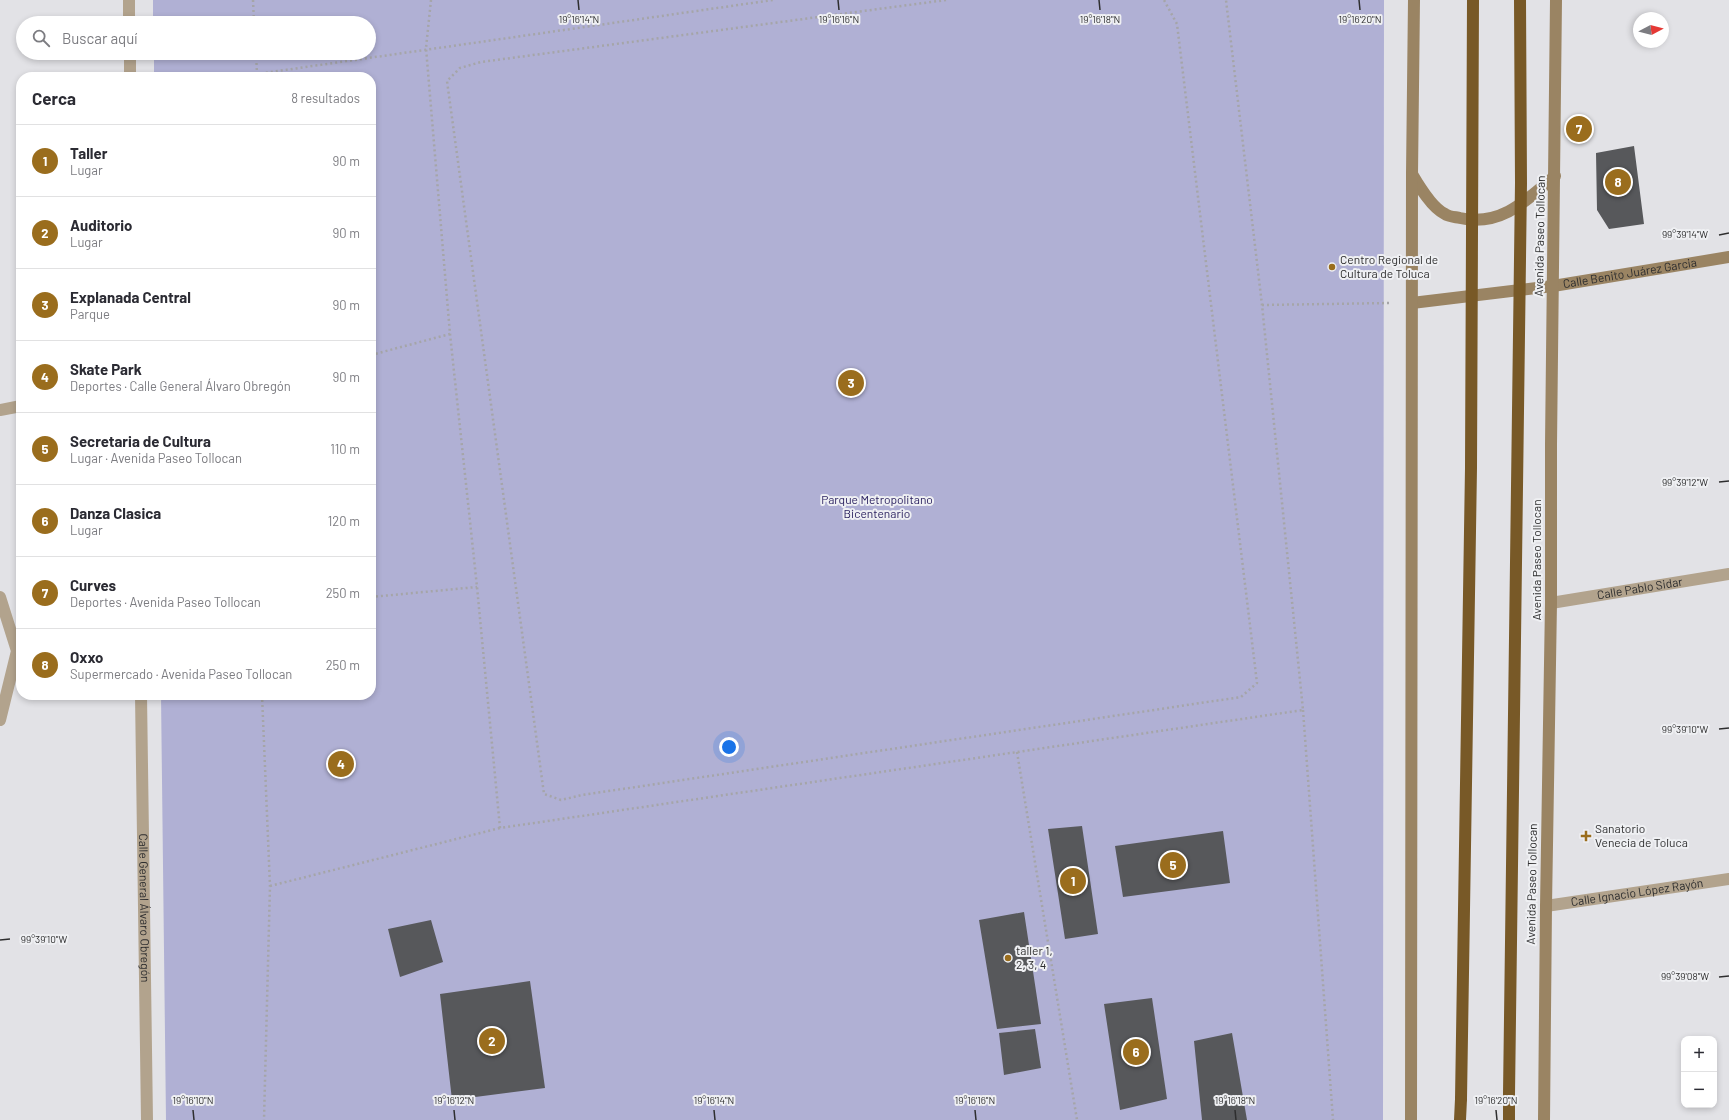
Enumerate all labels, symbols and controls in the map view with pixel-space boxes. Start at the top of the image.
north arrow [1633,12,1669,48]
text: 19°16'14"N [559,13,599,25]
text: 19°16'16"N [819,13,859,25]
text: 19°16'18"N [1080,13,1120,25]
text: 19°16'20"N [1339,13,1381,25]
search box [16,16,376,60]
icon: search [30,27,52,49]
text: Buscar aquí [62,29,138,47]
text: Cerca [32,88,76,108]
text: 8 resultados [291,90,360,106]
pin: 7 [1566,114,1592,144]
text: Taller [70,144,107,162]
text: 1 [43,153,47,169]
text: 90 m [333,153,360,169]
text: Lugar [70,162,103,178]
pin: 8 [1605,167,1631,197]
street label: Avenida Paseo Tollocan [1531,175,1547,297]
text: Auditorio [70,216,132,234]
text: 2 [41,225,49,241]
text: 90 m [333,225,360,241]
text: 99°39'14"W [1662,228,1708,240]
text: Lugar [70,234,103,250]
place label: Centro Regional de Cultura de Toluca [1340,252,1438,280]
street label: Calle Benito Juárez Garcia [1562,254,1698,290]
marker: Centro Regional de Cultura de Toluca [1327,262,1337,272]
text: Explanada Central [70,288,191,306]
text: 3 [41,297,49,313]
text: 90 m [333,297,360,313]
text: Parque [70,306,110,322]
text: Skate Park [70,360,142,378]
pin: 3 [838,368,864,398]
text: 4 [41,369,49,385]
text: 90 m [333,369,360,385]
text: Deportes · Calle General Álvaro Obregón [70,378,291,394]
text: Secretaria de Cultura [70,432,211,450]
text: 5 [41,441,49,457]
text: 110 m [330,441,360,457]
text: Lugar · Avenida Paseo Tollocan [70,450,242,466]
text: 99°39'12"W [1662,476,1708,488]
park label: Parque Metropolitano Bicentenario [821,492,933,520]
street label: Avenida Paseo Tollocan [1529,499,1543,621]
text: Danza Clasica [70,504,161,522]
text: 6 [42,513,48,529]
text: 120 m [328,513,360,529]
text: Lugar [70,522,103,538]
street label: Calle Pablo Sidar [1596,574,1684,601]
text: Curves [70,576,116,594]
text: 7 [42,585,48,601]
text: 250 m [326,585,360,601]
text: Deportes · Avenida Paseo Tollocan [70,594,261,610]
text: Oxxo [70,648,103,666]
text: 8 [41,657,49,673]
text: 250 m [326,657,360,673]
text: Supermercado · Avenida Paseo Tollocan [70,666,292,682]
text: 99°39'10"W [1662,723,1708,735]
your location [719,737,739,757]
pin: 4 [328,749,354,779]
place label: Sanatorio Venecia de Toluca [1595,821,1688,849]
street label: Avenida Paseo Tollocan [1523,823,1539,945]
marker: Sanatorio Venecia de Toluca [1580,830,1592,842]
street label: Calle General Álvaro Obregón [137,833,153,983]
pin: 5 [1160,850,1186,880]
pin: 1 [1060,866,1086,896]
street label: Calle Ignacio López Rayón [1570,875,1704,908]
text: 99°39'10"W [21,933,67,945]
place label: taller 1, 2, 3, 4 [1016,943,1053,971]
marker: taller 1, 2, 3, 4 [1003,953,1013,963]
text: 99°39'08"W [1661,970,1709,982]
pin: 2 [479,1026,505,1056]
map controls [1681,1036,1717,1108]
button: + [1681,1036,1717,1072]
pin: 6 [1123,1037,1149,1067]
button: − [1681,1072,1717,1108]
text: 19°16'10"N [172,1094,214,1106]
text: 19°16'12"N [434,1094,474,1106]
text: 19°16'14"N [694,1094,734,1106]
text: 19°16'16"N [955,1094,995,1106]
text: 19°16'18"N [1215,1094,1255,1106]
text: 19°16'20"N [1475,1094,1517,1106]

